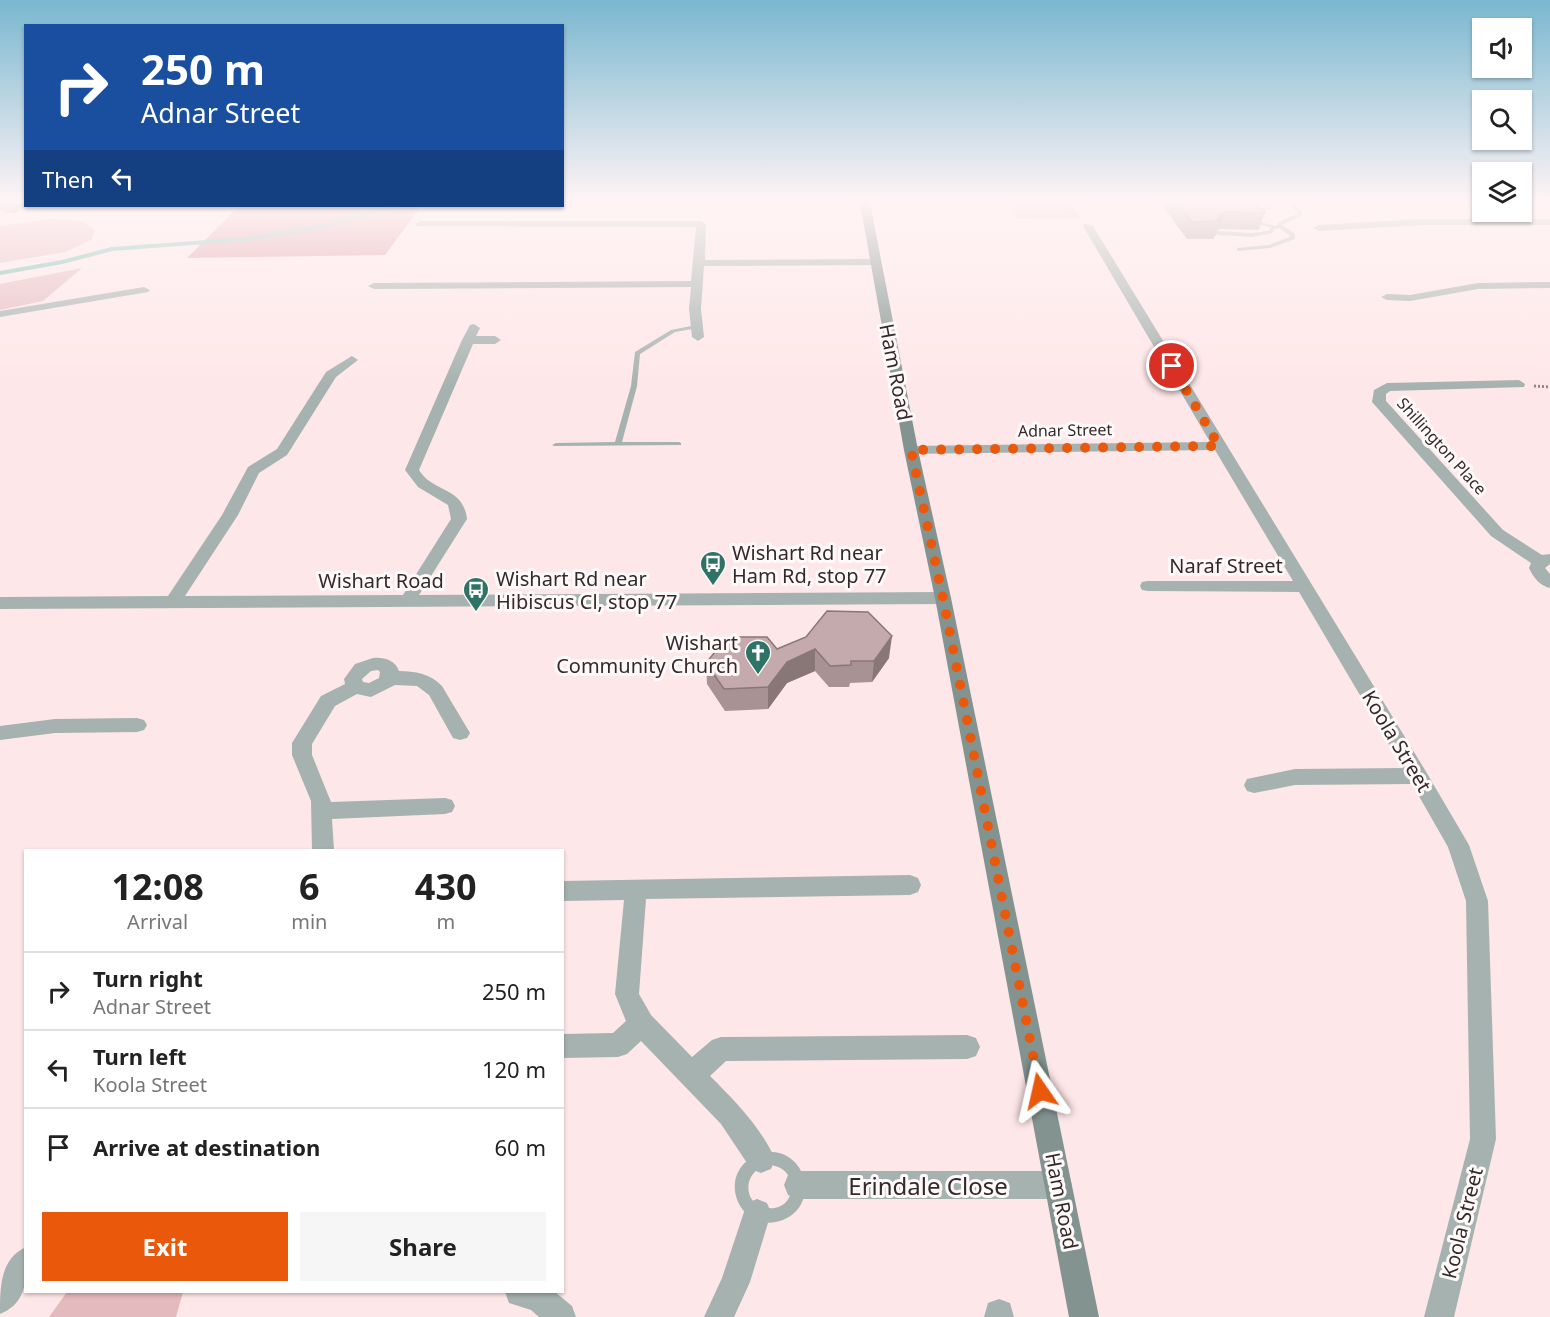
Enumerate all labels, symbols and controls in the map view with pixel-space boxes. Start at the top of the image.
map controls [1472,18,1532,222]
button: sound [1472,18,1532,78]
text: 250 m [141,40,265,97]
icon: right [42,48,120,126]
button: search [1472,90,1532,150]
text: Adnar Street [141,94,300,131]
icon: left [106,162,139,195]
button: layers [1472,162,1532,222]
text: Then [42,164,94,194]
street label: Ham Road [873,321,919,423]
pin [1146,340,1197,391]
icon: arrive [1155,349,1188,382]
street label: Shillington Place [1392,393,1492,499]
street label: Adnar Street [1018,418,1113,442]
place label: Wishart Rd near Ham Rd, stop 77 [732,539,887,589]
bus stop icon: Wishart Rd near Ham Rd, stop 77 [698,549,728,587]
street label: Naraf Street [1169,552,1283,579]
place label: Wishart Rd near Hibiscus Cl, stop 77 [496,565,677,615]
street label: Wishart Road [318,567,444,594]
bus stop icon: Wishart Rd near Hibiscus Cl, stop 77 [461,575,491,613]
place label: Wishart Community Church [556,629,738,679]
church icon: Wishart Community Church [743,638,773,676]
street label: Koola Street [1356,685,1438,797]
text: 12:08 [111,862,204,911]
text: 6 [299,862,320,911]
text: 430 [415,862,477,911]
text: Arrival [127,908,188,935]
text: min [291,908,327,935]
text: m [436,908,455,935]
text: Turn right [93,963,203,993]
icon: right [42,975,75,1008]
text: 250 m [482,976,546,1006]
text: Adnar Street [93,993,211,1020]
text: Turn left [93,1041,187,1071]
icon: left [42,1053,75,1086]
text: 120 m [482,1054,546,1084]
position arrow [1008,1059,1072,1123]
text: Koola Street [93,1071,207,1098]
icon: arrive [42,1131,75,1164]
text: Arrive at destination [93,1132,320,1162]
text: 60 m [495,1132,546,1162]
street label: Ham Road [1039,1150,1085,1252]
street label: Koola Street [1435,1164,1489,1282]
street label: Erindale Close [848,1169,1008,1202]
button: Exit [42,1212,288,1281]
button: Share [300,1212,546,1281]

